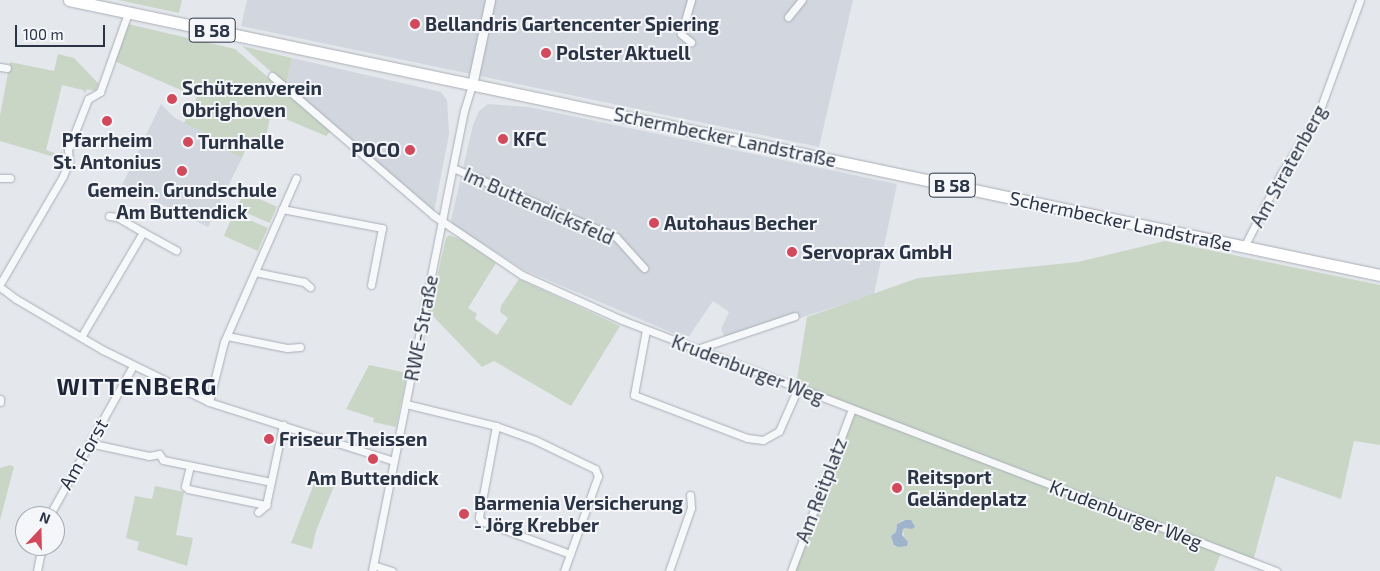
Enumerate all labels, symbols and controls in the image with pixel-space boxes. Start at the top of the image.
place label: Bellandris Gartencenter Spiering [425,13,719,35]
road number: B 58 [188,14,236,46]
scale bar [18,15,108,47]
marker: Bellandris Gartencenter Spiering [409,18,421,30]
text: 100 m [23,25,64,43]
place label: Polster Aktuell [556,42,691,64]
marker: Polster Aktuell [540,47,552,59]
place label: Schützenverein Obrighoven [182,77,322,121]
marker: Schützenverein Obrighoven [166,93,178,105]
street label: Am Stratenberg [1245,101,1331,231]
street label: Schermbecker Landstraße [611,102,839,172]
marker: Pfarrheim St. Antonius [101,115,113,127]
place label: KFC [513,128,547,150]
place label: Pfarrheim St. Antonius [53,129,161,173]
place label: Turnhalle [198,131,284,153]
marker: KFC [497,133,509,145]
marker: Turnhalle [182,136,194,148]
place label: POCO [351,139,400,161]
marker: POCO [404,144,416,156]
street label: Im Buttendicksfeld [460,163,618,249]
marker: Gemein. Grundschule Am Buttendick [176,165,188,177]
road number: B 58 [928,170,976,200]
place label: Gemein. Grundschule Am Buttendick [87,179,277,223]
street label: Schermbecker Landstraße [1007,186,1235,256]
place label: Autohaus Becher [664,212,817,234]
marker: Autohaus Becher [648,217,660,229]
place label: Servoprax GmbH [802,241,952,263]
marker: Servoprax GmbH [786,246,798,258]
street label: RWE-Straße [400,273,442,383]
street label: Krudenburger Weg [668,329,828,409]
district label: WITTENBERG [55,372,219,400]
street label: Am Forst [54,415,112,493]
place label: Friseur Theissen [279,428,428,450]
marker: Friseur Theissen [263,433,275,445]
street label: Am Reitplatz [791,434,851,546]
marker: Am Buttendick [367,453,379,465]
place label: Reitsport Geländeplatz [907,466,1027,510]
place label: Am Buttendick [307,467,439,489]
street label: Krudenburger Weg [1046,474,1206,554]
marker: Reitsport Geländeplatz [891,482,903,494]
place label: Barmenia Versicherung - Jörg Krebber [474,492,683,536]
north arrow [15,506,65,556]
text: N [37,508,53,527]
marker: Barmenia Versicherung - Jörg Krebber [458,508,470,520]

